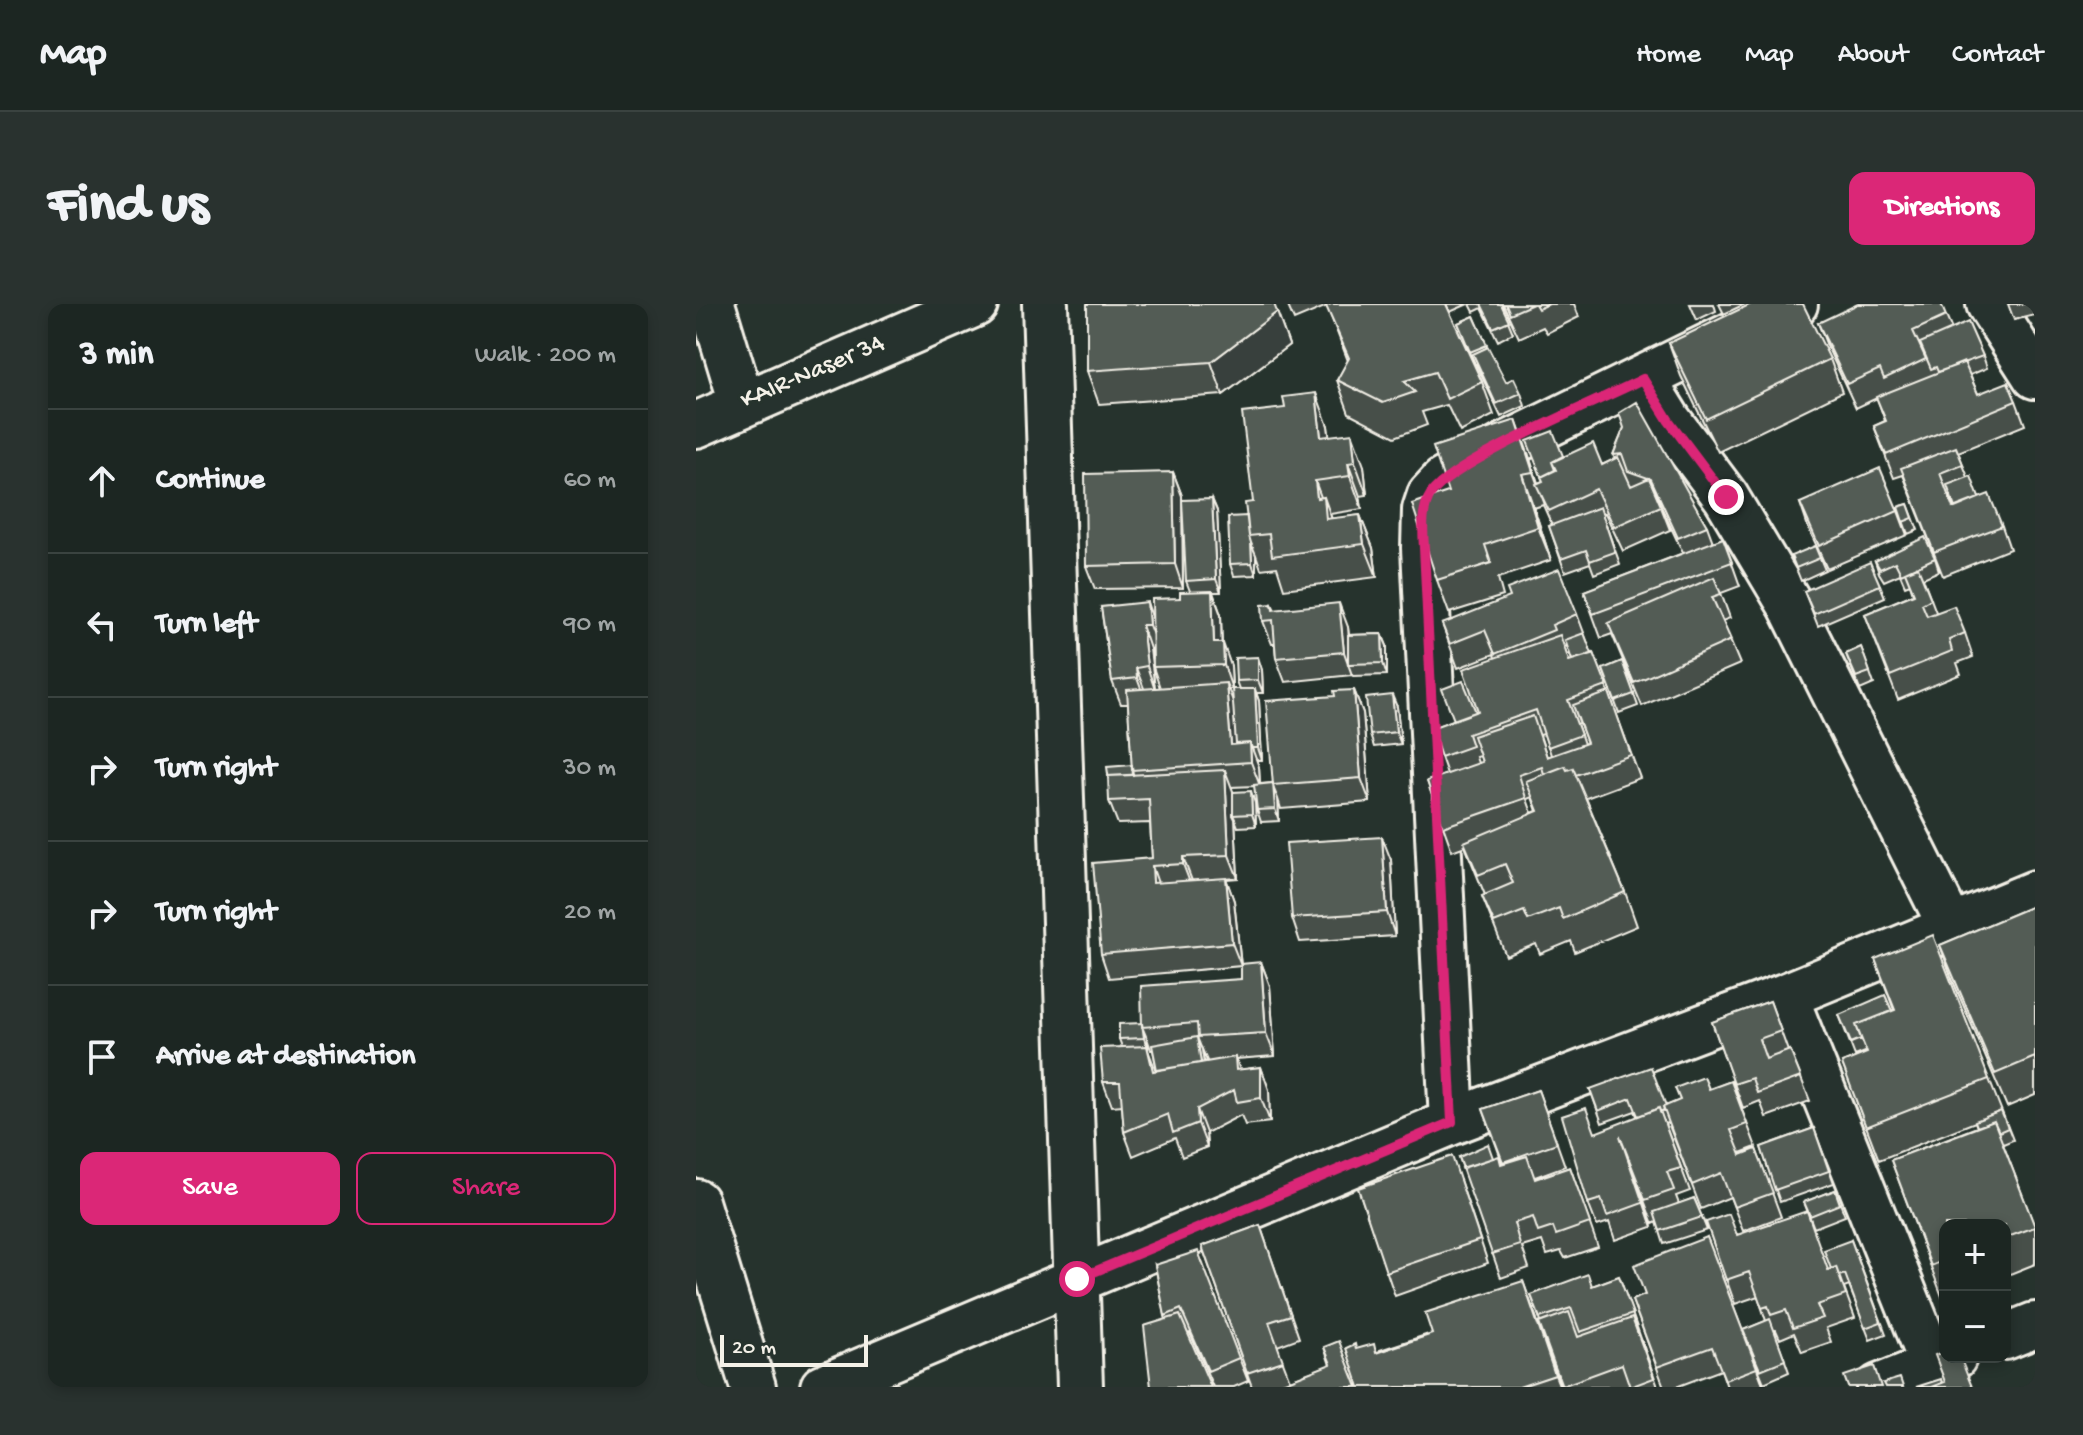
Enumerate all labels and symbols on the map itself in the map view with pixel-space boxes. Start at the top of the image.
street label: KAIR-Naser 34 [736,329,890,417]
route end [1708,479,1744,515]
route start [1059,1261,1095,1297]
scale bar [720,1331,868,1367]

